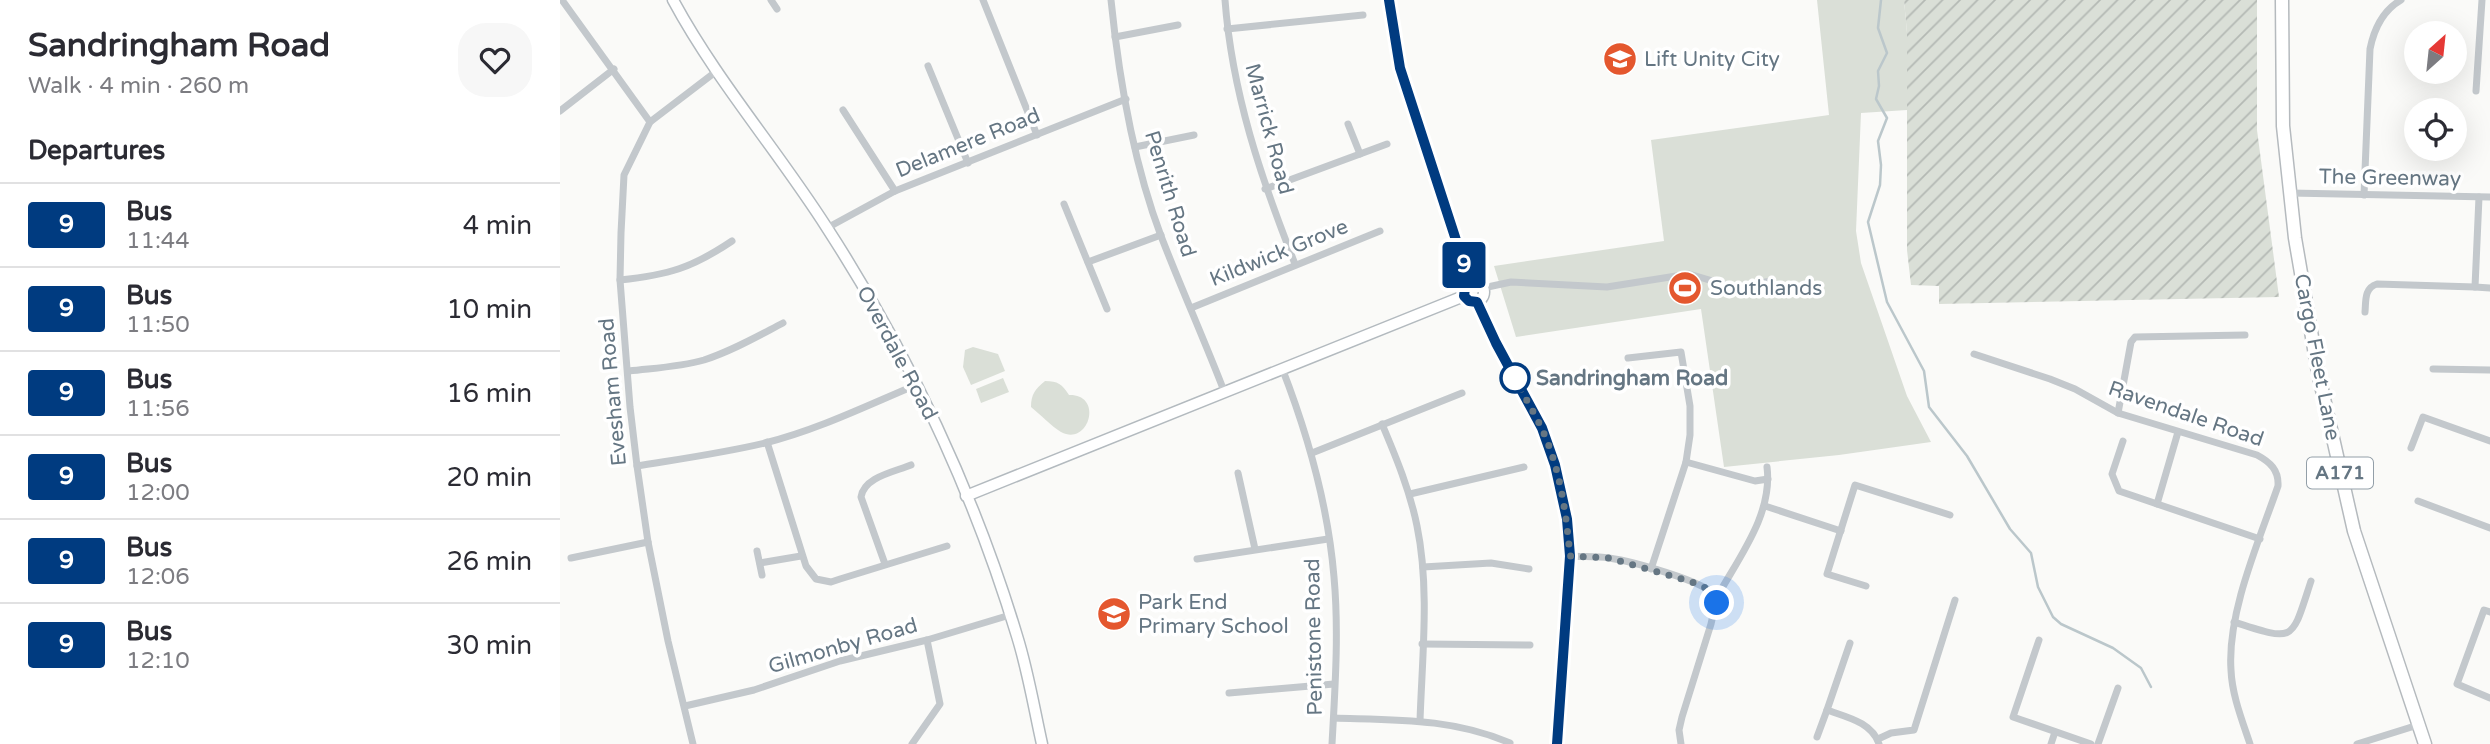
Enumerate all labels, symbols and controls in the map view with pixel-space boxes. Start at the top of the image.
north arrow [2404,21,2468,84]
map controls [2404,21,2467,161]
button: heart [458,23,532,97]
text: Sandringham Road [28,26,330,65]
school or university icon: Lift Unity City [1601,40,1639,78]
place label: Lift Unity City [1644,47,1780,72]
street label: Marrick Road [1240,61,1298,197]
text: Walk · 4 min · 260 m [28,72,249,100]
button: locate [2404,98,2467,161]
street label: Delamere Road [892,103,1044,183]
street label: Penrith Road [1139,128,1201,260]
text: Departures [28,135,165,166]
street label: The Greenway [2319,164,2461,192]
text: Bus [126,196,172,227]
text: 9 [59,210,74,239]
text: 4 min [463,210,532,241]
street label: Kildwick Grove [1206,214,1352,292]
text: 11:44 [126,227,190,255]
line badge: 9 [1441,242,1487,288]
text: 9 [1456,250,1472,279]
sports icon: Southlands [1666,269,1704,307]
street label: Cargo Fleet Lane [2289,272,2345,443]
place label: Southlands [1710,276,1822,301]
text: Bus [126,280,172,311]
street label: Overdale Road [851,282,943,424]
text: 9 [59,294,74,323]
text: 10 min [446,294,532,325]
text: 11:50 [126,311,190,339]
street label: Evesham Road [594,317,632,467]
marker: Sandringham Road [1500,363,1530,393]
text: Bus [126,364,172,395]
place label: Sandringham Road [1536,366,1728,391]
street label: Ravendale Road [2105,376,2267,452]
text: 9 [59,378,74,407]
text: 16 min [446,378,532,409]
text: 11:56 [126,395,190,423]
text: Bus [126,448,172,479]
road number: A171 [2307,458,2373,488]
text: 9 [59,462,74,491]
text: 20 min [446,462,532,493]
text: 12:00 [126,479,190,507]
text: Bus [126,532,172,563]
text: 9 [59,546,74,575]
text: 26 min [446,546,532,577]
street label: Penistone Road [1300,558,1328,716]
text: 12:06 [126,563,190,591]
your location [1699,585,1734,620]
place label: Park End Primary School [1138,590,1289,639]
school or university icon: Park End Primary School [1095,595,1133,633]
street label: Gilmonby Road [766,613,920,679]
text: Bus [126,616,172,647]
text: 9 [59,630,74,659]
text: 30 min [446,630,532,661]
text: 12:10 [126,647,190,675]

